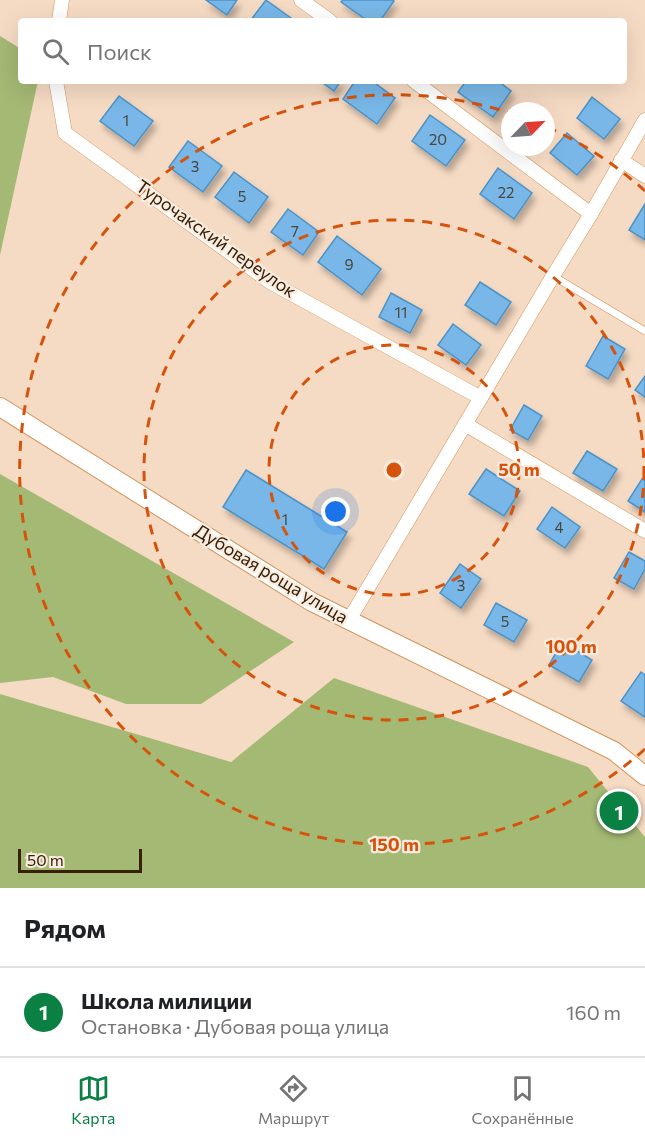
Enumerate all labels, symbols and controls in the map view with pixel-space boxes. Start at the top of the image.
search box [18,18,627,84]
icon: search [39,35,72,68]
text: Поиск [87,38,152,65]
north arrow [501,102,555,156]
house number: 1 [123,111,129,129]
house number: 20 [429,130,447,148]
house number: 3 [191,157,199,175]
street label: Турочакский переулок [132,174,301,302]
house number: 22 [498,183,514,201]
house number: 5 [238,187,246,205]
house number: 7 [291,222,299,240]
house number: 9 [344,255,354,273]
house number: 11 [395,303,407,321]
text: 50 m [498,458,540,480]
centre of rings [384,460,404,480]
your location [321,497,350,526]
house number: 1 [282,510,288,528]
house number: 4 [555,518,564,536]
street label: Дубовая роща улица [191,519,352,628]
house number: 3 [457,576,465,594]
house number: 5 [501,612,509,630]
text: 100 m [545,635,597,657]
pin: 1 [600,788,638,834]
text: 150 m [369,833,419,855]
scale bar [18,846,142,874]
text: 50 m [27,850,64,869]
text: Рядом [24,912,106,943]
text: Школа милиции [81,987,252,1014]
text: 1 [39,1000,48,1024]
text: 160 m [566,1000,621,1024]
text: Остановка · Дубовая роща улица [81,1014,389,1038]
tab: Карта [71,1072,115,1127]
tab: Маршрут [258,1072,329,1127]
tab: Сохранённые [472,1072,574,1127]

